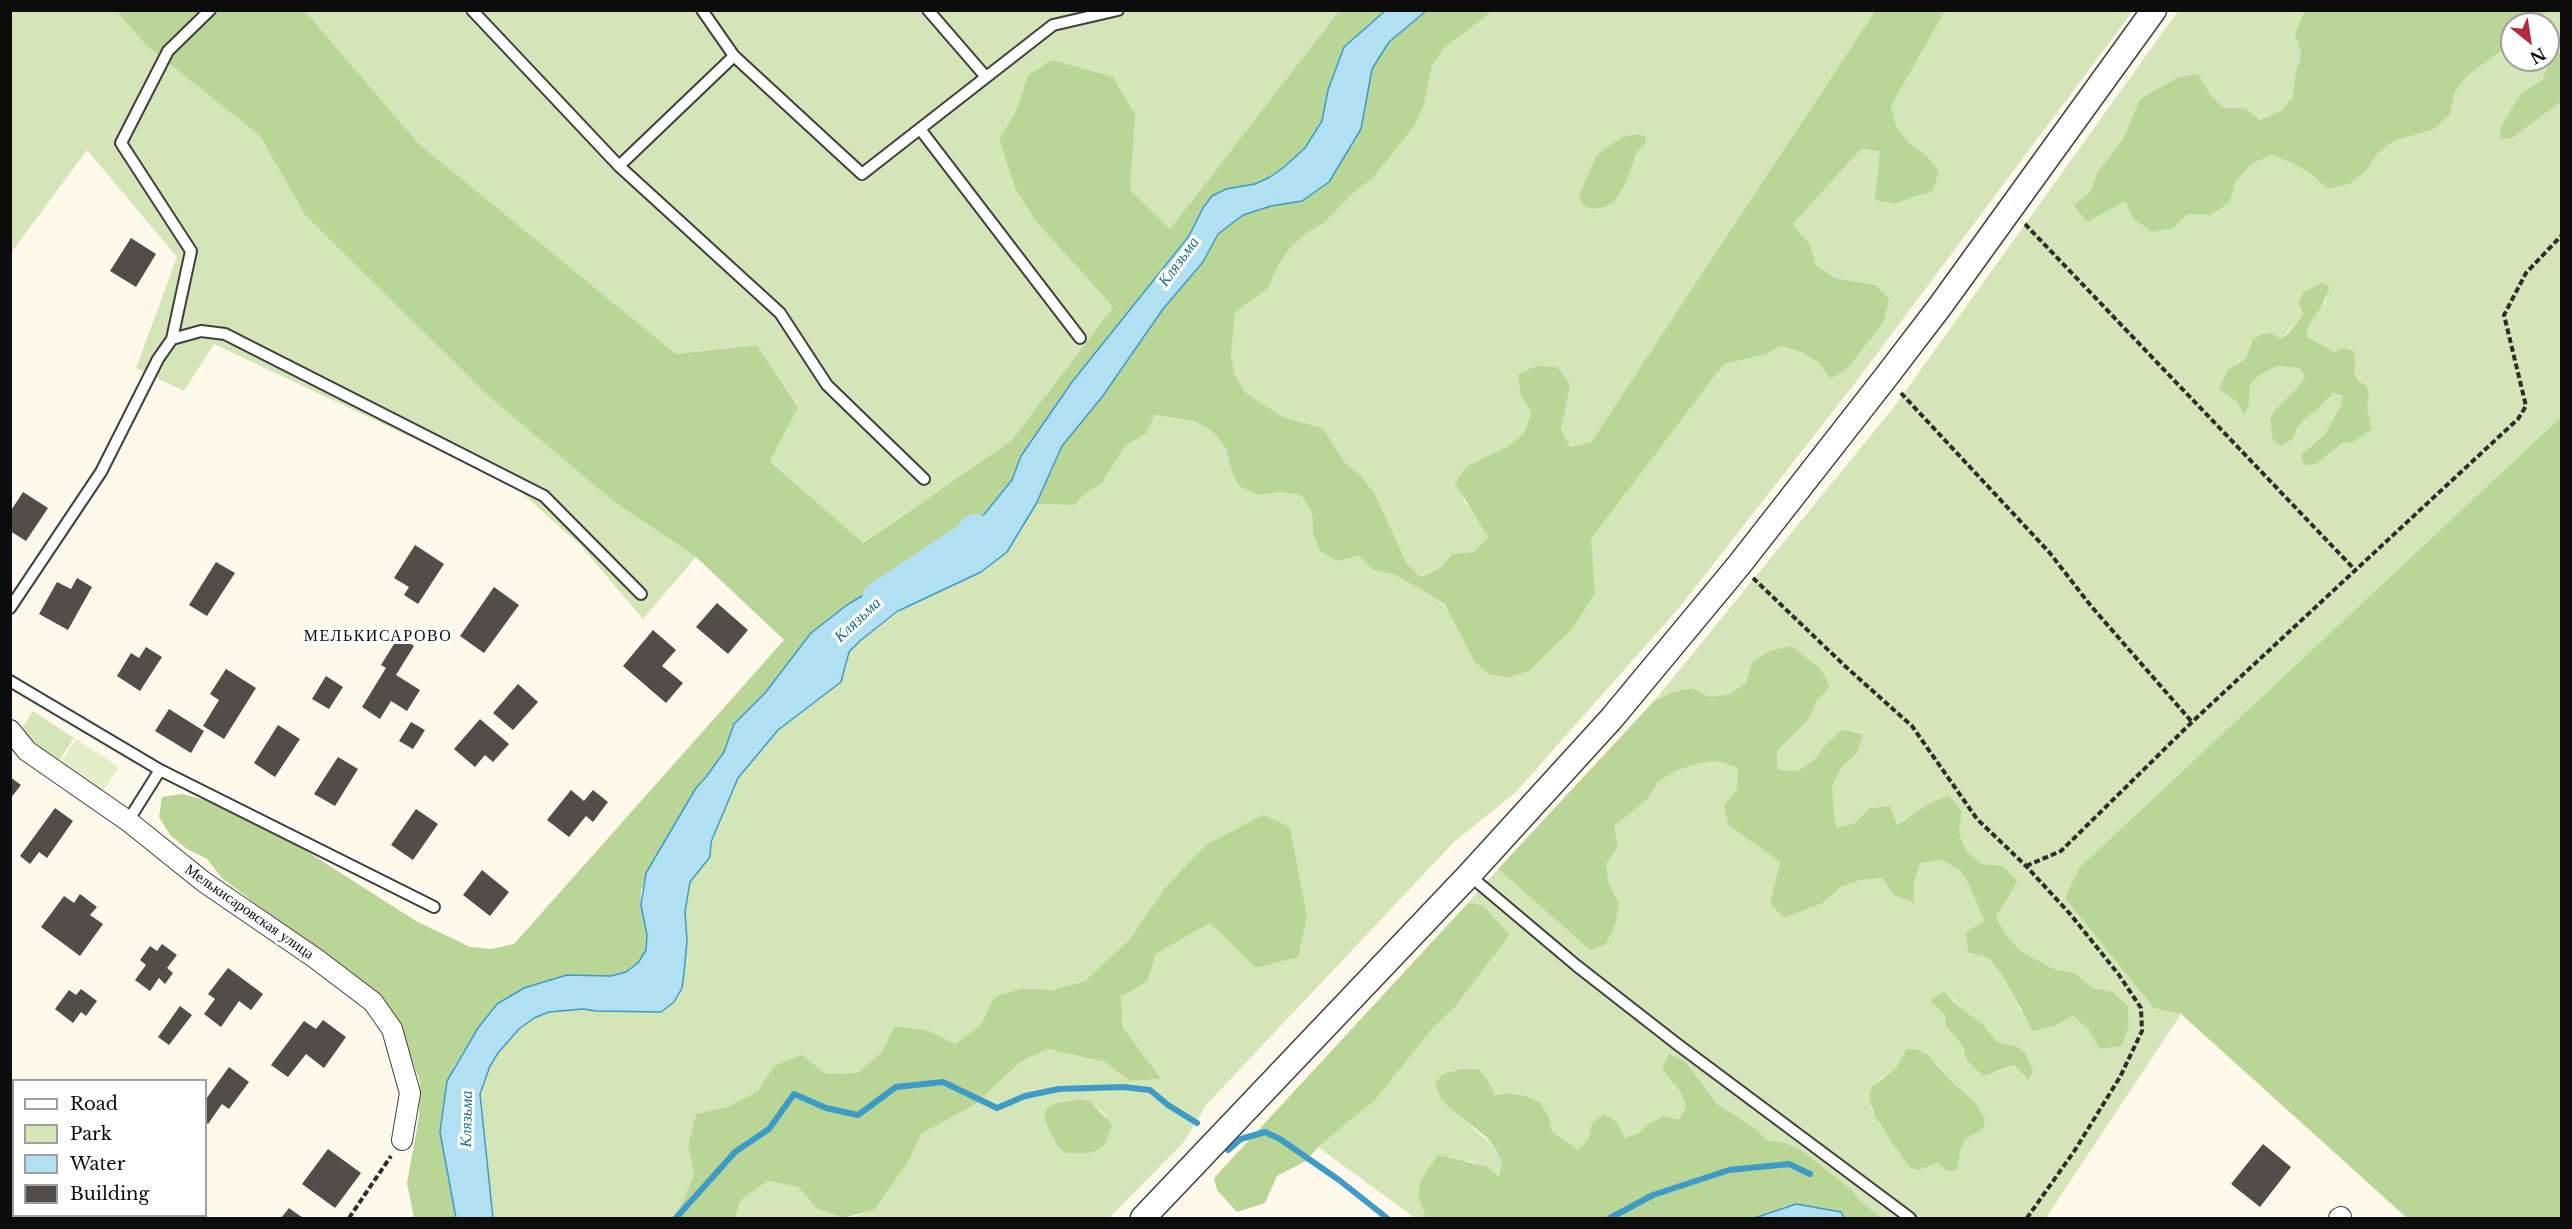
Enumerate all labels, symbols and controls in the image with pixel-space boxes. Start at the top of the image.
north arrow [2500,12,2560,72]
text: N [2526,43,2550,68]
water label: Клязьма [1155,233,1203,291]
water label: Клязьма [831,594,885,646]
district label: МЕЛЬКИСАРОВО [304,626,452,646]
street label: Мелькисаровская улица [181,861,317,963]
legend [12,1079,207,1217]
water label: Клязьма [457,1090,477,1148]
text: Road [70,1093,118,1115]
text: Park [70,1123,112,1145]
text: Water [70,1153,125,1175]
text: Building [70,1183,149,1205]

